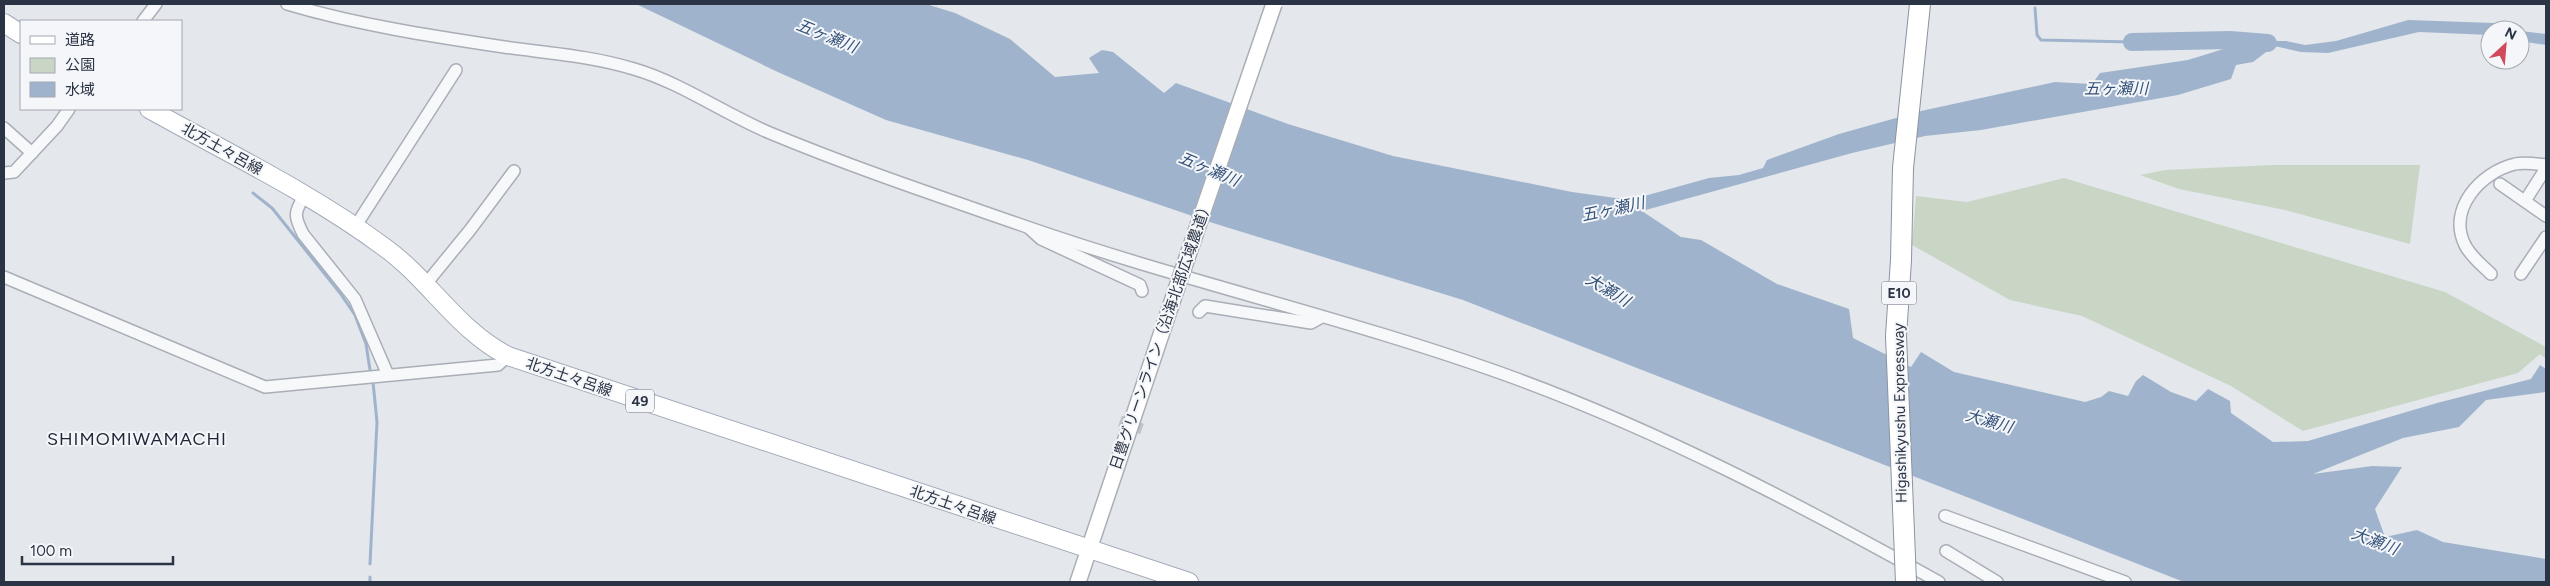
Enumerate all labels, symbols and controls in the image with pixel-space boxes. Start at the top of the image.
water label: 五ヶ瀬川 [794,15,862,58]
legend [20,20,182,110]
north arrow [2480,20,2530,70]
text: N [2502,24,2519,44]
text: 道路 [65,31,95,49]
text: 公園 [65,56,95,74]
water label: 五ヶ瀬川 [2084,79,2150,98]
text: 水域 [65,81,95,99]
street label: 北方土々呂線 [178,119,266,179]
water label: 五ヶ瀬川 [1176,148,1244,191]
water label: 五ヶ瀬川 [1580,193,1648,225]
street label: 日豊グリーンライン（沿海北部広域農道） [1106,198,1216,472]
water label: 大瀬川 [1583,269,1635,312]
road number: E10 [1882,282,1916,304]
street label: Higashikyushu Expressway [1889,323,1911,503]
street label: 北方土々呂線 [524,354,614,400]
road number: 49 [626,390,654,412]
water label: 大瀬川 [1963,405,2017,437]
district label: SHIMOMIWAMACHI [47,428,227,450]
street label: 北方土々呂線 [908,482,998,528]
water label: 大瀬川 [2349,524,2403,559]
scale bar [22,534,174,566]
text: 100 m [30,542,72,560]

